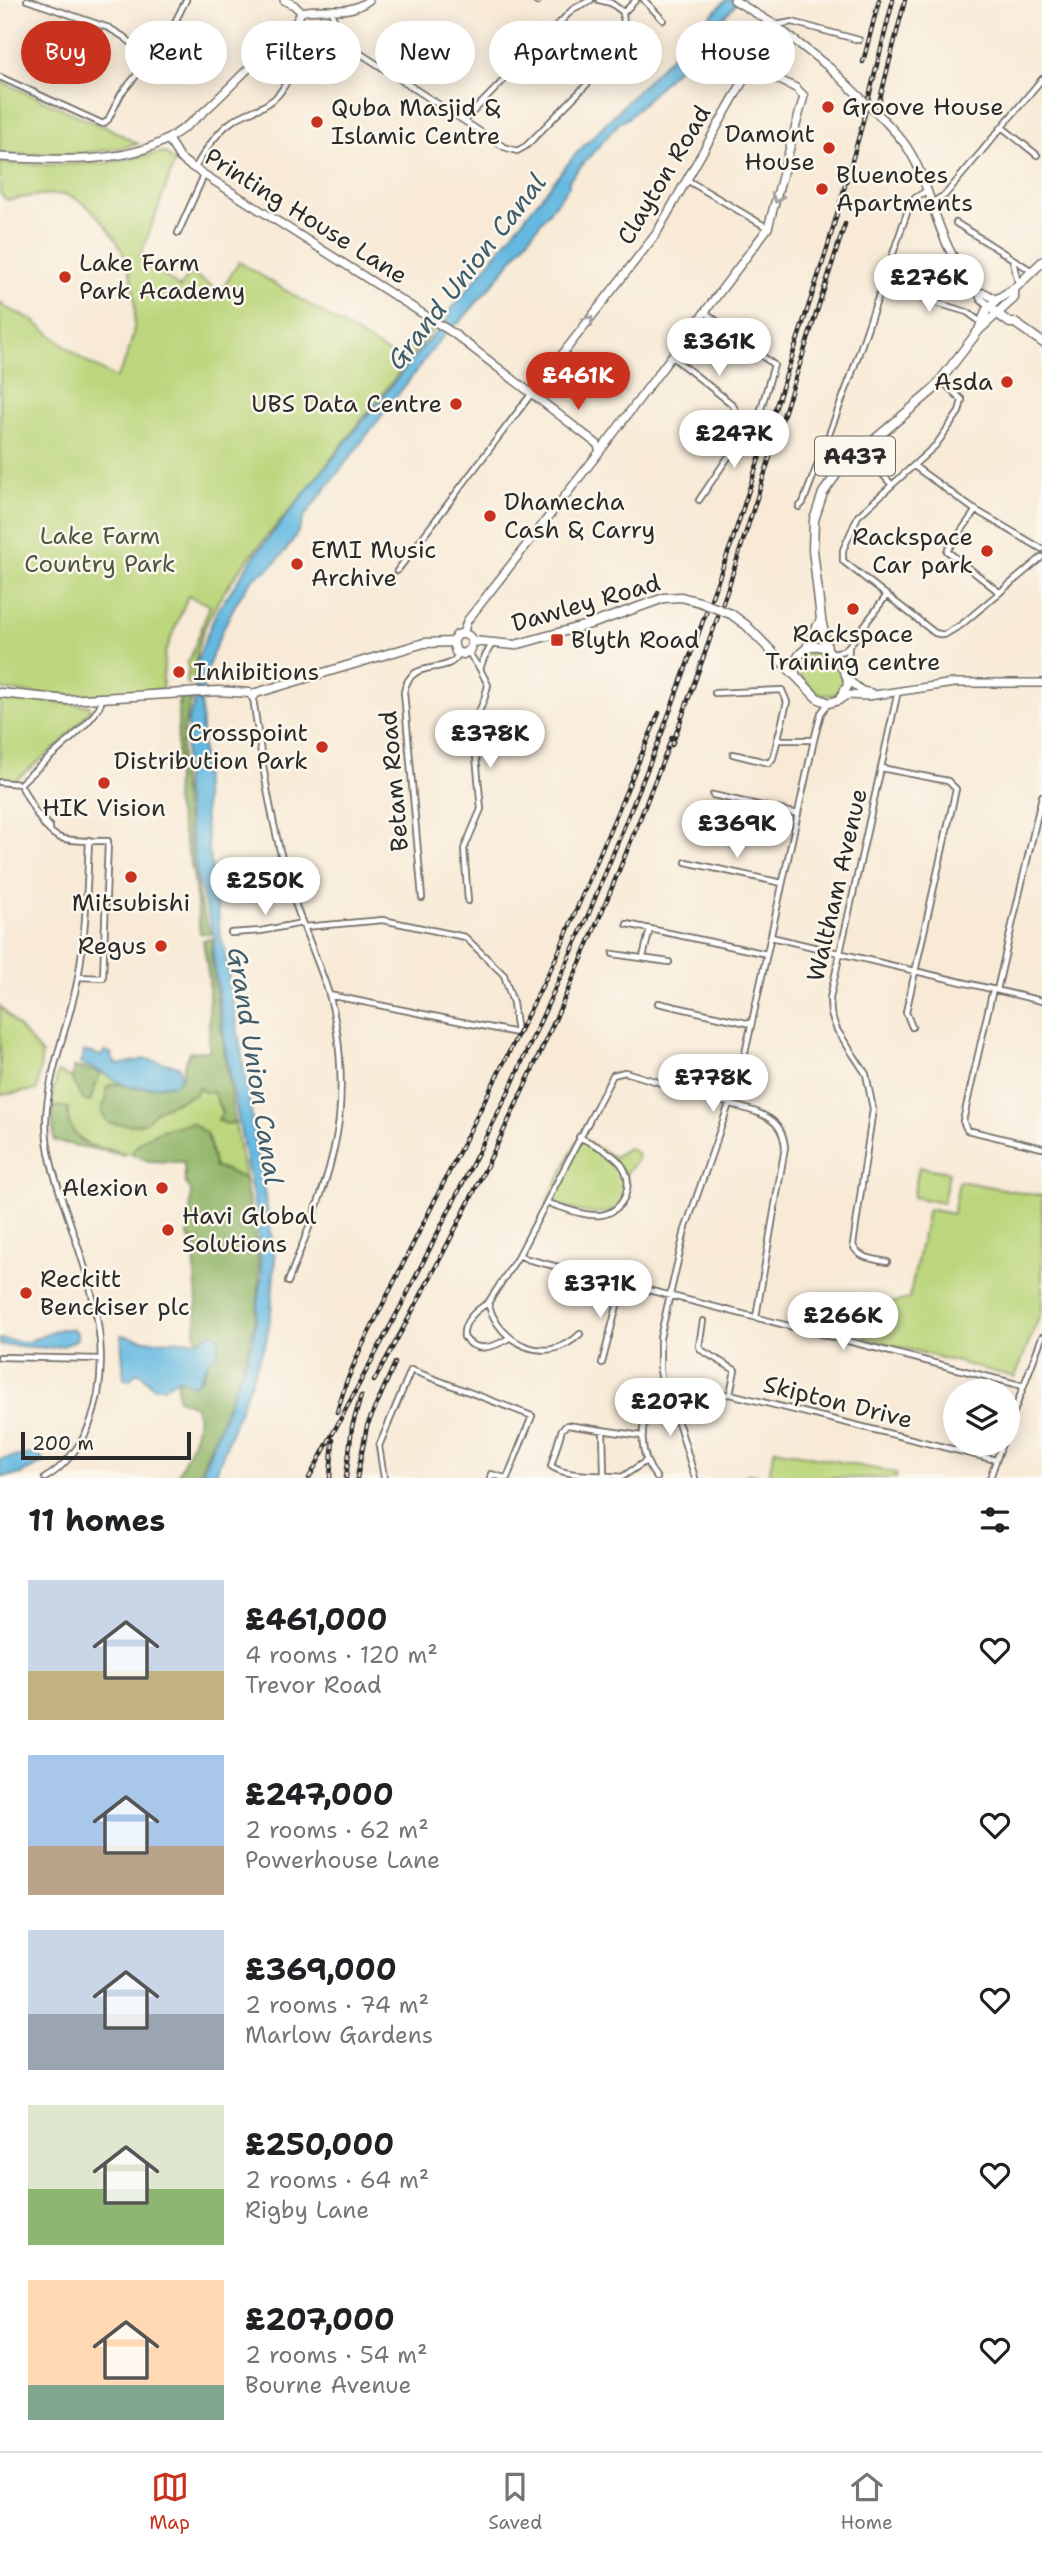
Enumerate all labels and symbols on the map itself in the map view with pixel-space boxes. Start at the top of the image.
place label: Groove House [842,91,1004,123]
place label: Quba Masjid & Islamic Centre [331,92,501,152]
street label: Clayton Road [610,99,718,251]
marker: Groove House [820,99,836,115]
marker: Quba Masjid & Islamic Centre [309,114,325,130]
place label: Damont House [725,118,815,178]
marker: Damont House [821,140,837,156]
street label: Printing House Lane [199,141,413,291]
place label: Bluenotes Apartments [836,159,973,219]
water label: Grand Union Canal [378,166,554,376]
marker: Bluenotes Apartments [814,181,830,197]
one-way arrow [770,192,785,204]
place label: Lake Farm Park Academy [79,247,245,307]
pin: £276K [880,254,978,314]
marker: Lake Farm Park Academy [57,269,73,285]
one-way arrow [581,315,594,328]
pin: £361K [670,318,768,378]
pin: £461K [529,352,627,412]
place label: Asda [934,366,993,398]
marker: Asda [999,374,1015,390]
place label: UBS Data Centre [251,388,442,420]
marker: UBS Data Centre [448,396,464,412]
pin: £247K [685,410,783,470]
road number: A437 [815,436,895,476]
place label: Dhamecha Cash & Carry [504,486,655,546]
marker: Dhamecha Cash & Carry [482,508,498,524]
park label: Lake Farm Country Park [24,520,176,580]
place label: Rackspace Car park [852,521,973,581]
place label: EMI Music Archive [311,534,436,594]
marker: Rackspace Car park [979,543,995,559]
marker: EMI Music Archive [289,556,305,572]
street label: Dawley Road [508,566,664,640]
marker: Rackspace Training centre [845,601,861,617]
place label: Rackspace Training centre [765,618,941,678]
place label: Blyth Road [571,624,700,656]
marker: Blyth Road [549,632,565,648]
place label: Inhibitions [193,656,319,688]
marker: Inhibitions [171,664,187,680]
street label: Betam Road [372,709,416,853]
pin: £378K [441,710,539,770]
place label: Crosspoint Distribution Park [114,717,308,777]
marker: Crosspoint Distribution Park [314,739,330,755]
marker: HIK Vision [96,775,112,791]
street label: Waltham Avenue [799,785,875,985]
place label: HIK Vision [42,792,166,824]
pin: £369K [688,800,786,860]
pin: £250K [216,858,314,917]
marker: Mitsubishi [123,869,139,885]
place label: Mitsubishi [72,887,190,919]
place label: Regus [78,930,147,962]
marker: Regus [153,938,169,954]
water label: Grand Union Canal [220,945,292,1187]
pin: £778K [664,1054,762,1114]
place label: Alexion [62,1172,148,1204]
marker: Alexion [154,1180,170,1196]
place label: Havi Global Solutions [182,1200,317,1260]
marker: Havi Global Solutions [160,1222,176,1238]
pin: £371K [551,1260,649,1320]
place label: Reckitt Benckiser plc [40,1263,190,1323]
marker: Reckitt Benckiser plc [18,1285,34,1301]
pin: £266K [794,1292,892,1352]
street label: Skipton Drive [760,1368,916,1436]
pin: £207K [621,1378,719,1438]
scale bar [21,1429,191,1461]

